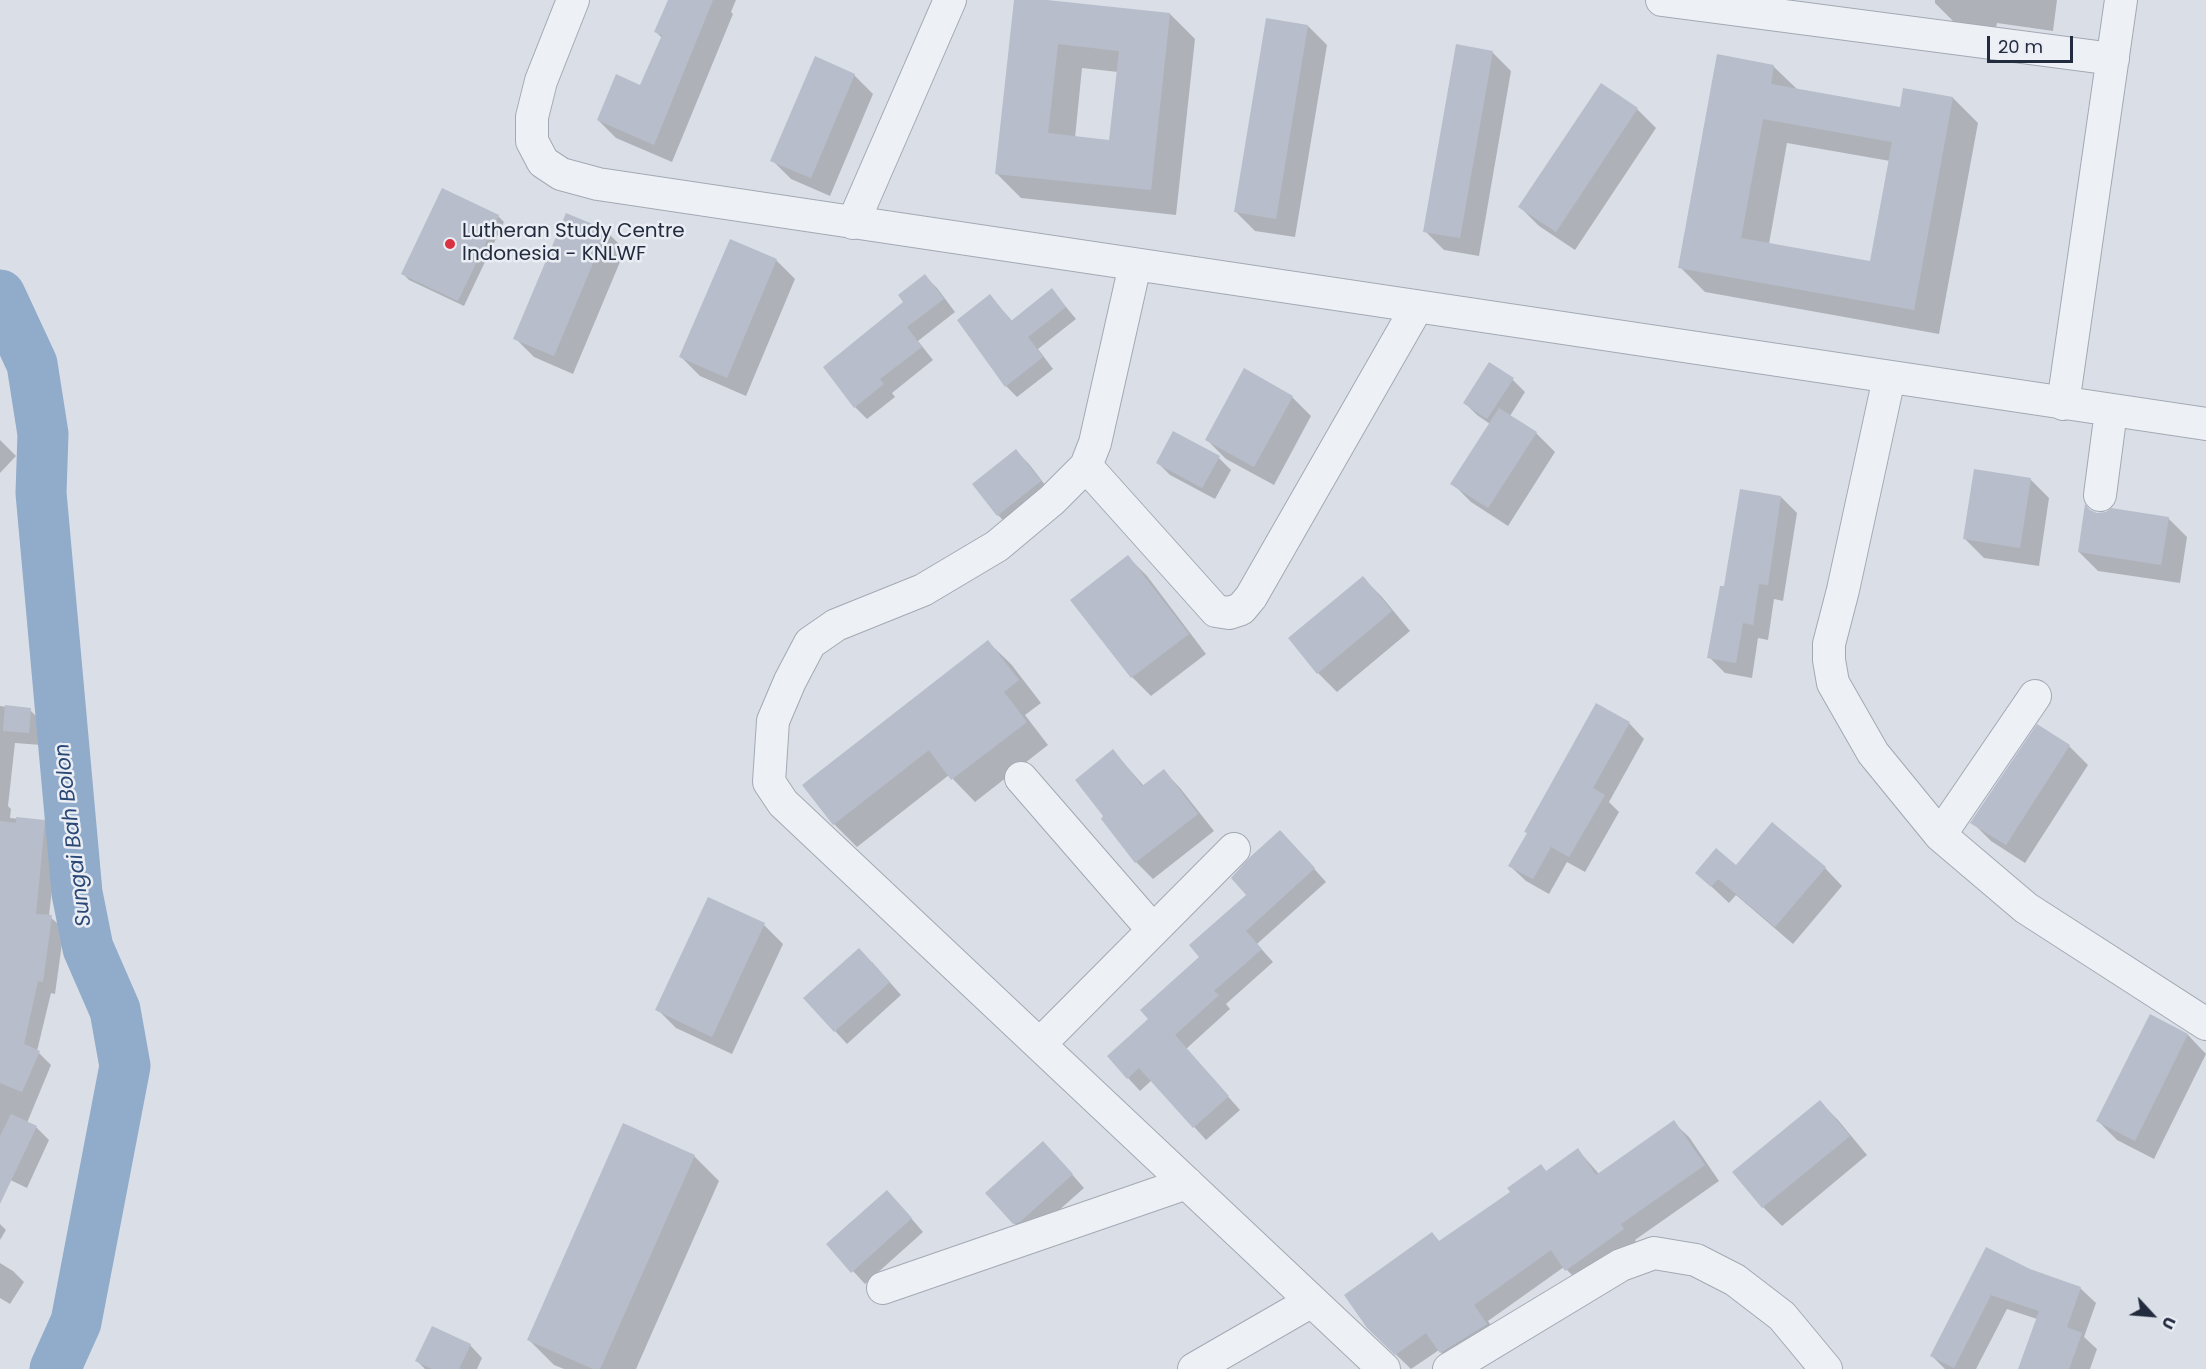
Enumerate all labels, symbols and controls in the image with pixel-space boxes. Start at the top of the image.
scale bar [1990,24,2076,62]
text: 20 m [1998,34,2043,59]
place label: Lutheran Study Centre Indonesia - KNLWF [462,220,685,267]
marker: Lutheran Study Centre Indonesia - KNLWF [443,237,457,251]
water label: Sungai Bah Bolon [50,742,98,928]
north arrow [2122,1285,2182,1345]
text: U [2156,1313,2181,1333]

